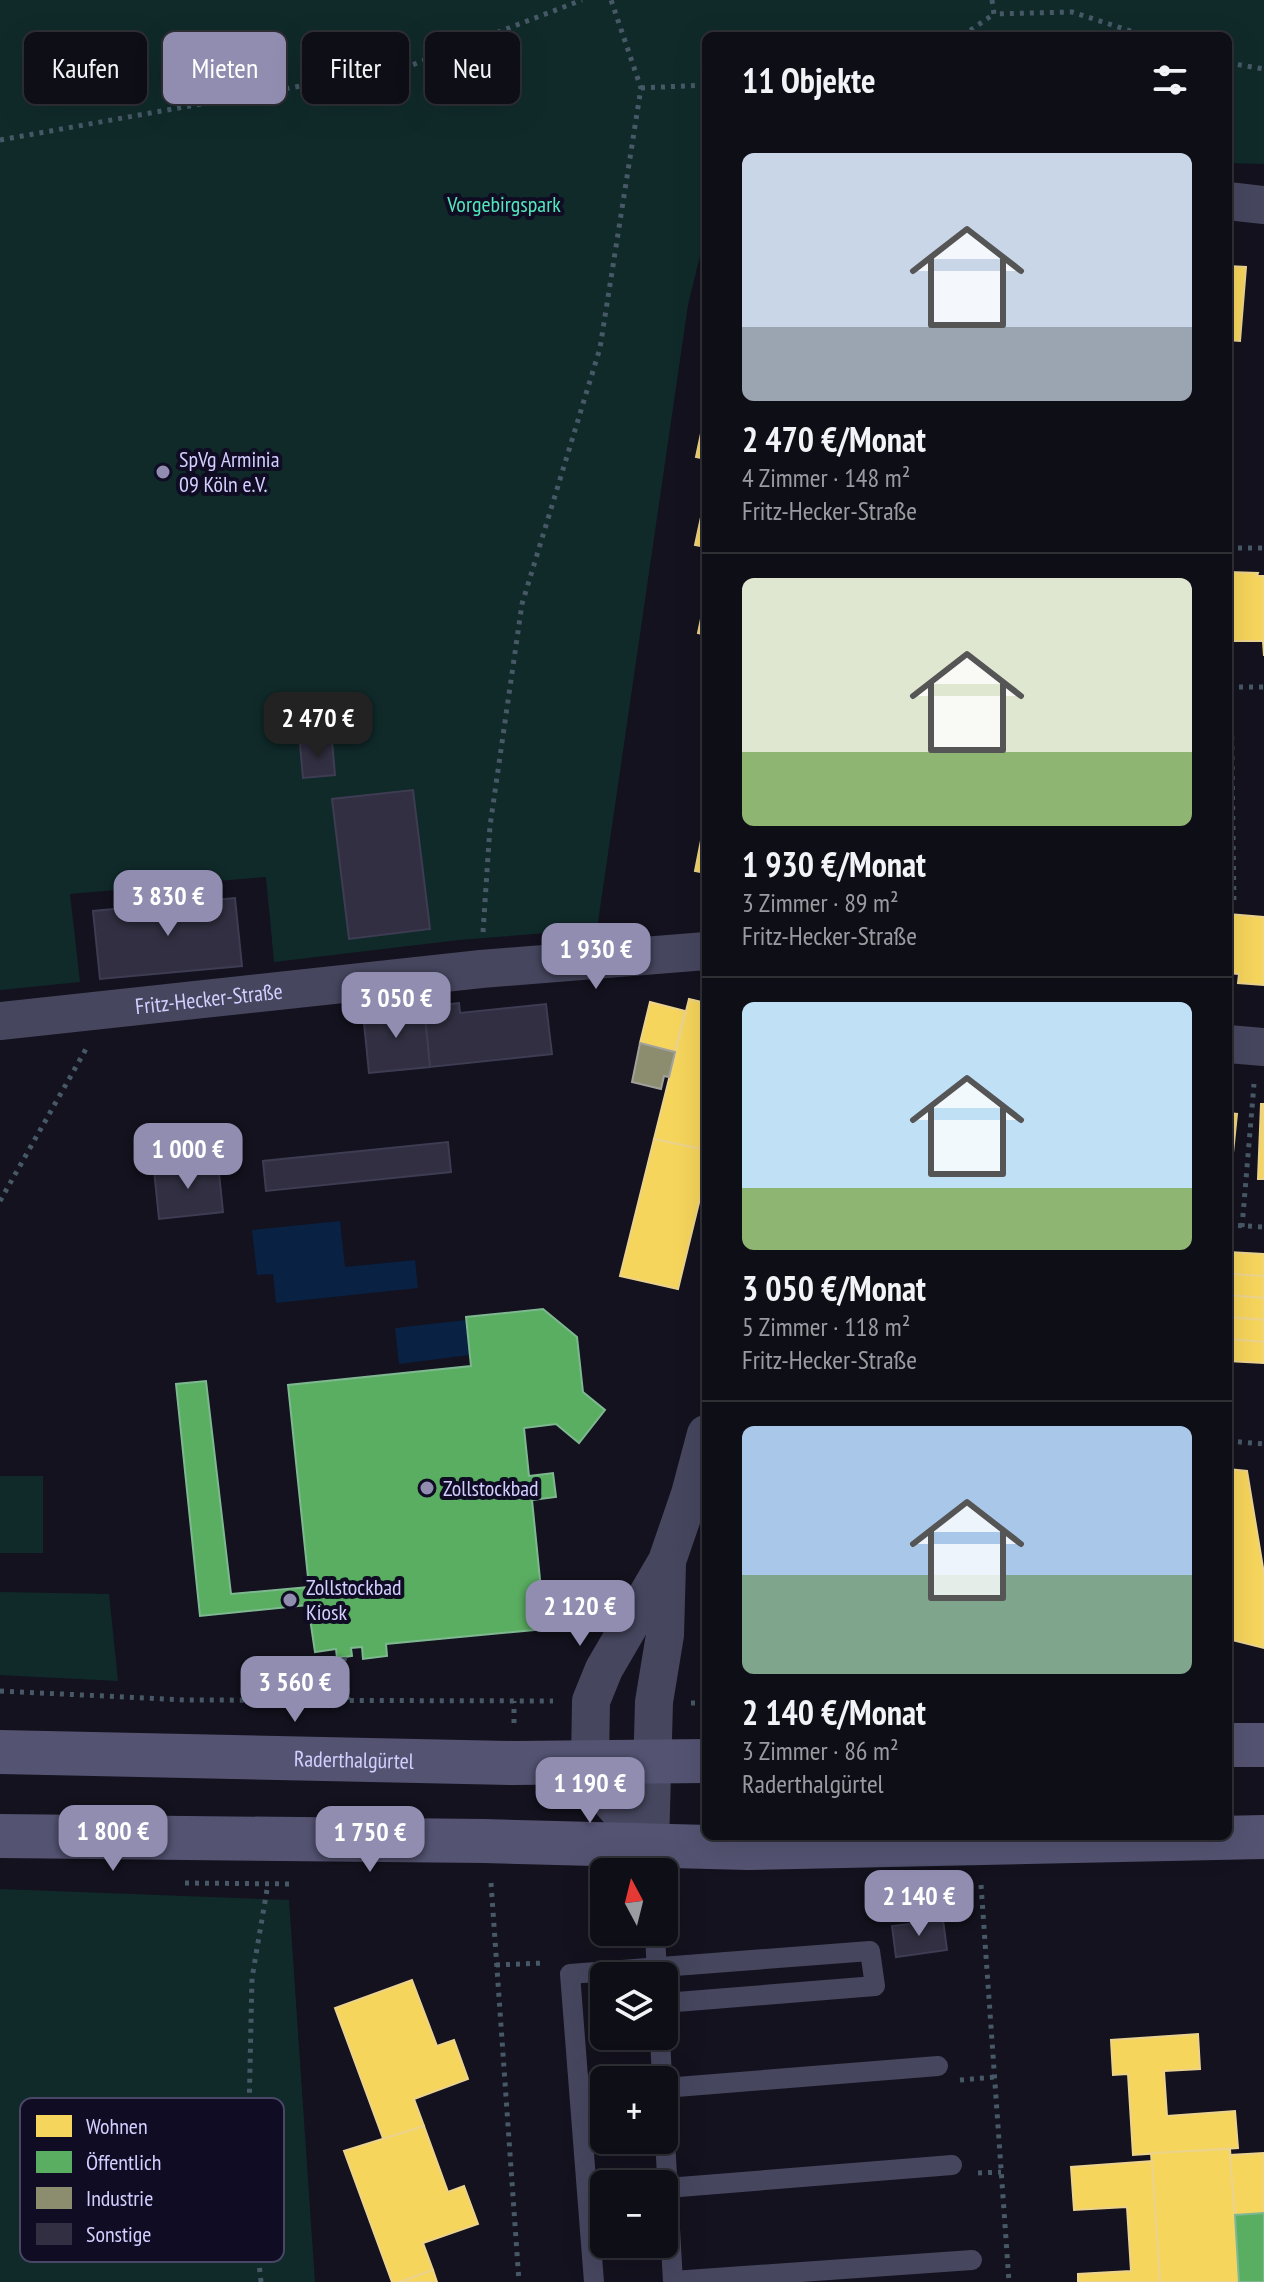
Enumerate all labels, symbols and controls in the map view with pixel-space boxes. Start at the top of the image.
chip: Kaufen [24,32,147,104]
chip: Mieten [163,32,286,104]
chip: Filter [302,32,409,104]
chip: Neu [425,32,520,104]
text: 11 Objekte [742,58,876,102]
icon: filters [1148,58,1192,102]
park label: Vorgebirgspark [446,190,561,218]
icon: home [895,205,1039,349]
text: 2 470 €/Monat [742,417,926,461]
place label: SpVg Arminia 09 Köln e.V. [179,445,279,498]
text: 4 Zimmer · 148 m² [742,461,910,494]
marker: SpVg Arminia 09 Köln e.V. [154,463,172,481]
text: Fritz-Hecker-Straße [742,494,917,527]
icon: home [895,630,1039,774]
pin: 2 470 € [244,692,392,760]
text: 2 470 € [282,701,354,734]
text: 1 930 €/Monat [742,842,926,886]
pin: 3 830 € [94,870,242,938]
text: 3 830 € [132,879,204,912]
text: 3 Zimmer · 89 m² [742,886,899,919]
text: Fritz-Hecker-Straße [742,919,917,952]
pin: 1 930 € [522,923,670,991]
text: 1 930 € [560,932,632,965]
pin: 3 050 € [322,972,470,1040]
street label: Fritz-Hecker-Straße [134,977,284,1020]
text: 3 050 € [360,981,432,1014]
icon: home [895,1054,1039,1198]
pin: 1 000 € [114,1123,262,1191]
text: 1 000 € [152,1132,224,1165]
text: 3 050 €/Monat [742,1266,926,1310]
text: 5 Zimmer · 118 m² [742,1310,910,1343]
text: Fritz-Hecker-Straße [742,1343,917,1376]
place label: Zollstockbad [443,1474,539,1502]
icon: home [895,1478,1039,1622]
marker: Zollstockbad [418,1479,436,1497]
place label: Zollstockbad Kiosk [306,1573,402,1626]
pin: 2 120 € [506,1580,654,1648]
text: 2 120 € [544,1589,616,1622]
marker: Zollstockbad Kiosk [281,1591,299,1609]
pin: 3 560 € [221,1656,369,1724]
text: 3 560 € [259,1665,331,1698]
text: 2 140 €/Monat [742,1690,926,1734]
text: 3 Zimmer · 86 m² [742,1734,899,1767]
street label: Raderthalgürtel [294,1744,415,1775]
pin: 1 190 € [516,1757,664,1825]
text: 1 190 € [554,1766,626,1799]
text: Raderthalgürtel [742,1767,884,1800]
pin: 1 800 € [39,1805,187,1873]
pin: 1 750 € [296,1806,444,1874]
text: 1 800 € [77,1814,149,1847]
text: 1 750 € [334,1815,406,1848]
north arrow [590,1858,678,1946]
map controls [590,1858,678,2258]
pin: 2 140 € [845,1870,993,1938]
text: 2 140 € [883,1879,955,1912]
button: layers [590,1962,678,2050]
button: + [590,2066,678,2154]
legend [20,2098,284,2262]
text: Wohnen [86,2112,148,2140]
text: Öffentlich [86,2148,161,2176]
button: − [590,2170,678,2258]
text: Industrie [86,2184,153,2212]
text: Sonstige [86,2220,151,2248]

